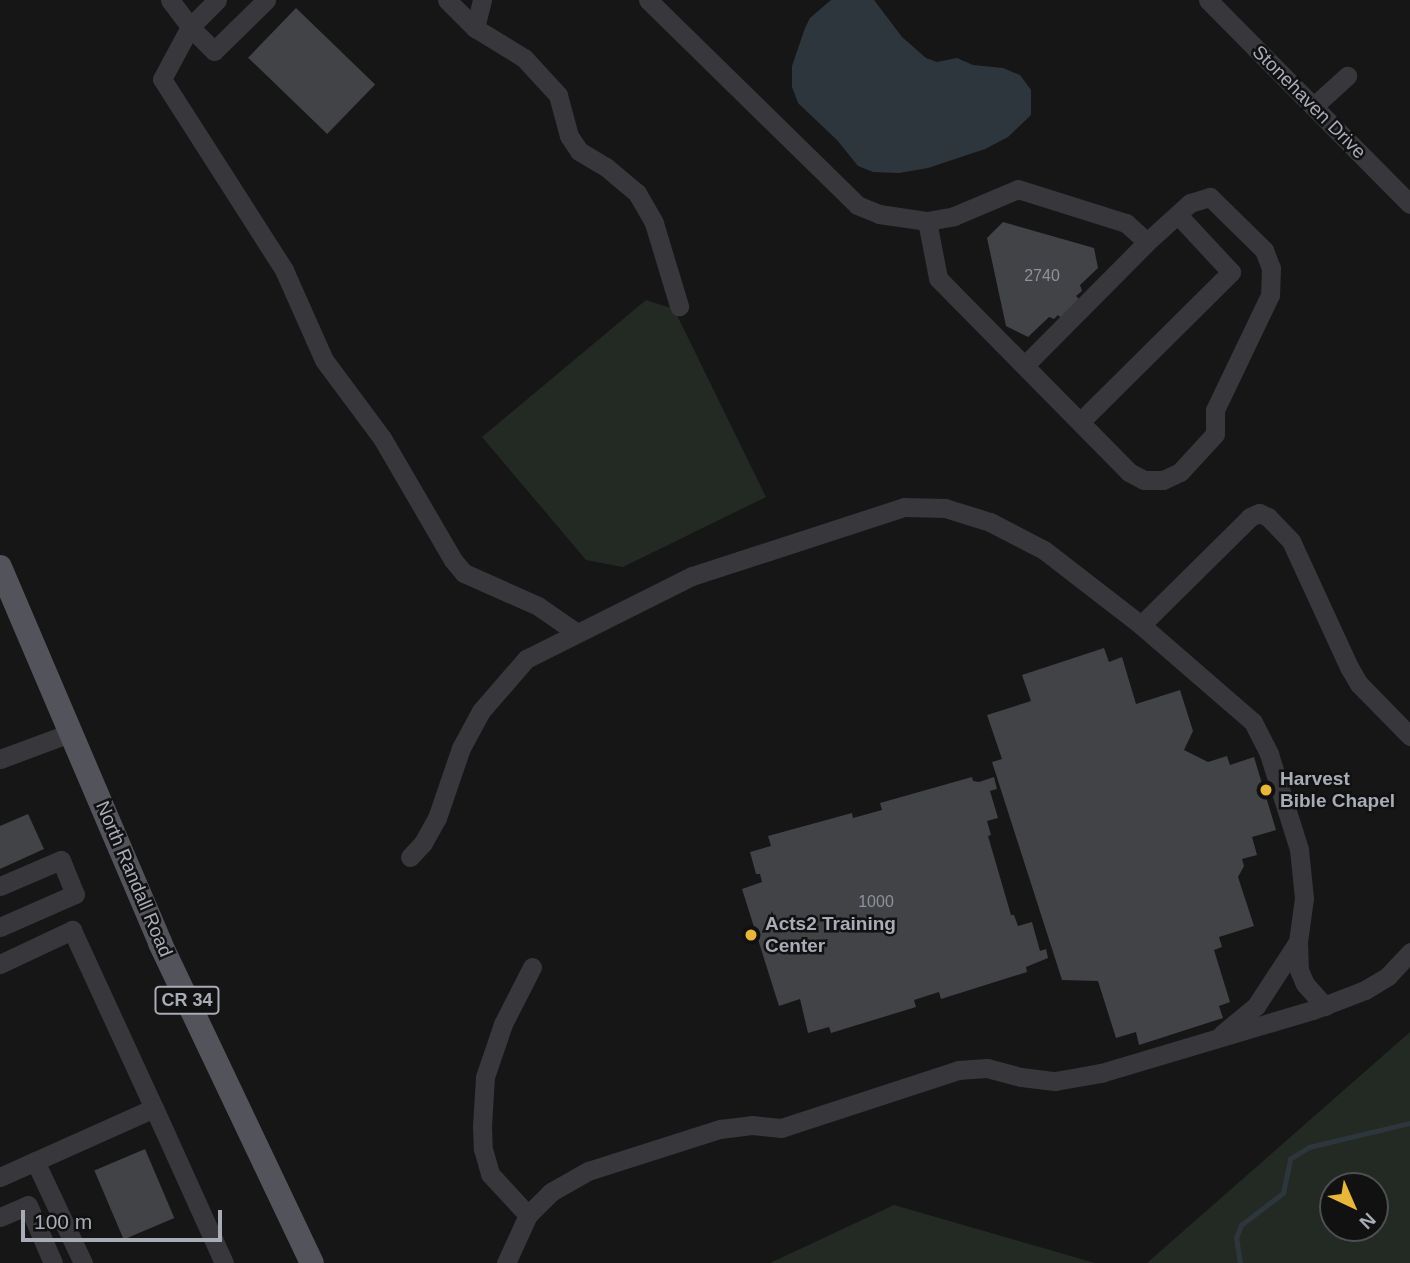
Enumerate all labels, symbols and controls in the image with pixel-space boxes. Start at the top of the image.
street label: Stonehaven Drive [1248,41,1370,163]
house number: 2740 [1024,266,1060,286]
place label: Harvest Bible Chapel [1280,768,1395,812]
marker: Harvest Bible Chapel [1258,782,1274,798]
street label: North Randall Road [91,798,177,960]
house number: 1000 [858,892,894,912]
place label: Acts2 Training Center [765,913,896,957]
marker: Acts2 Training Center [743,927,759,943]
road number: CR 34 [154,986,220,1015]
north arrow [1319,1172,1389,1242]
scale bar [24,1196,226,1240]
text: N [1355,1209,1380,1233]
text: 100 m [34,1210,92,1233]

